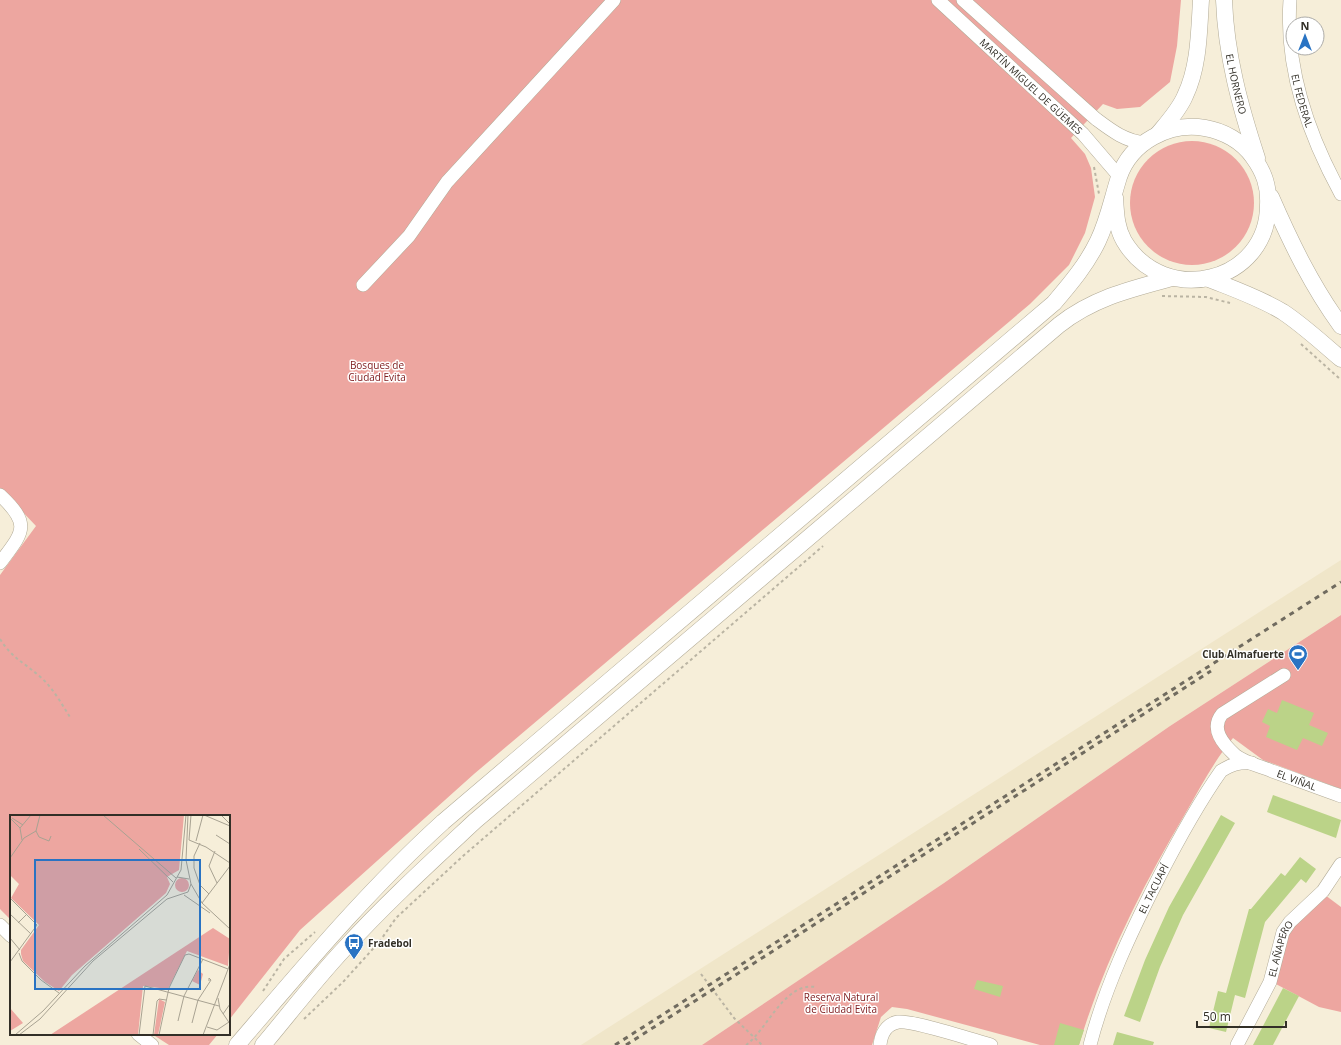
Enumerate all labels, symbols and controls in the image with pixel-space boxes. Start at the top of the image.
north arrow [1285,16,1325,56]
text: N [1301,18,1309,33]
street label: MARTÍN MIGUEL DE GÜEMES [977,35,1086,137]
street label: EL HORNERO [1223,53,1250,116]
street label: EL FEDERAL [1288,73,1317,129]
park label: Bosques de Ciudad Evita [348,358,406,384]
sports icon: Club Almafuerte [1287,643,1309,671]
place label: Club Almafuerte [1202,647,1284,661]
street label: EL VIÑAL [1275,766,1318,794]
inset map [10,815,230,1035]
street label: EL TACUAPÍ [1135,861,1172,916]
street label: EL AÑAPERO [1265,917,1296,979]
bus stop icon: Fradebol [343,932,365,960]
place label: Fradebol [368,936,412,950]
park label: Reserva Natural de Ciudad Evita [804,990,878,1016]
scale bar [1197,1003,1286,1029]
text: 50 m [1203,1008,1231,1025]

